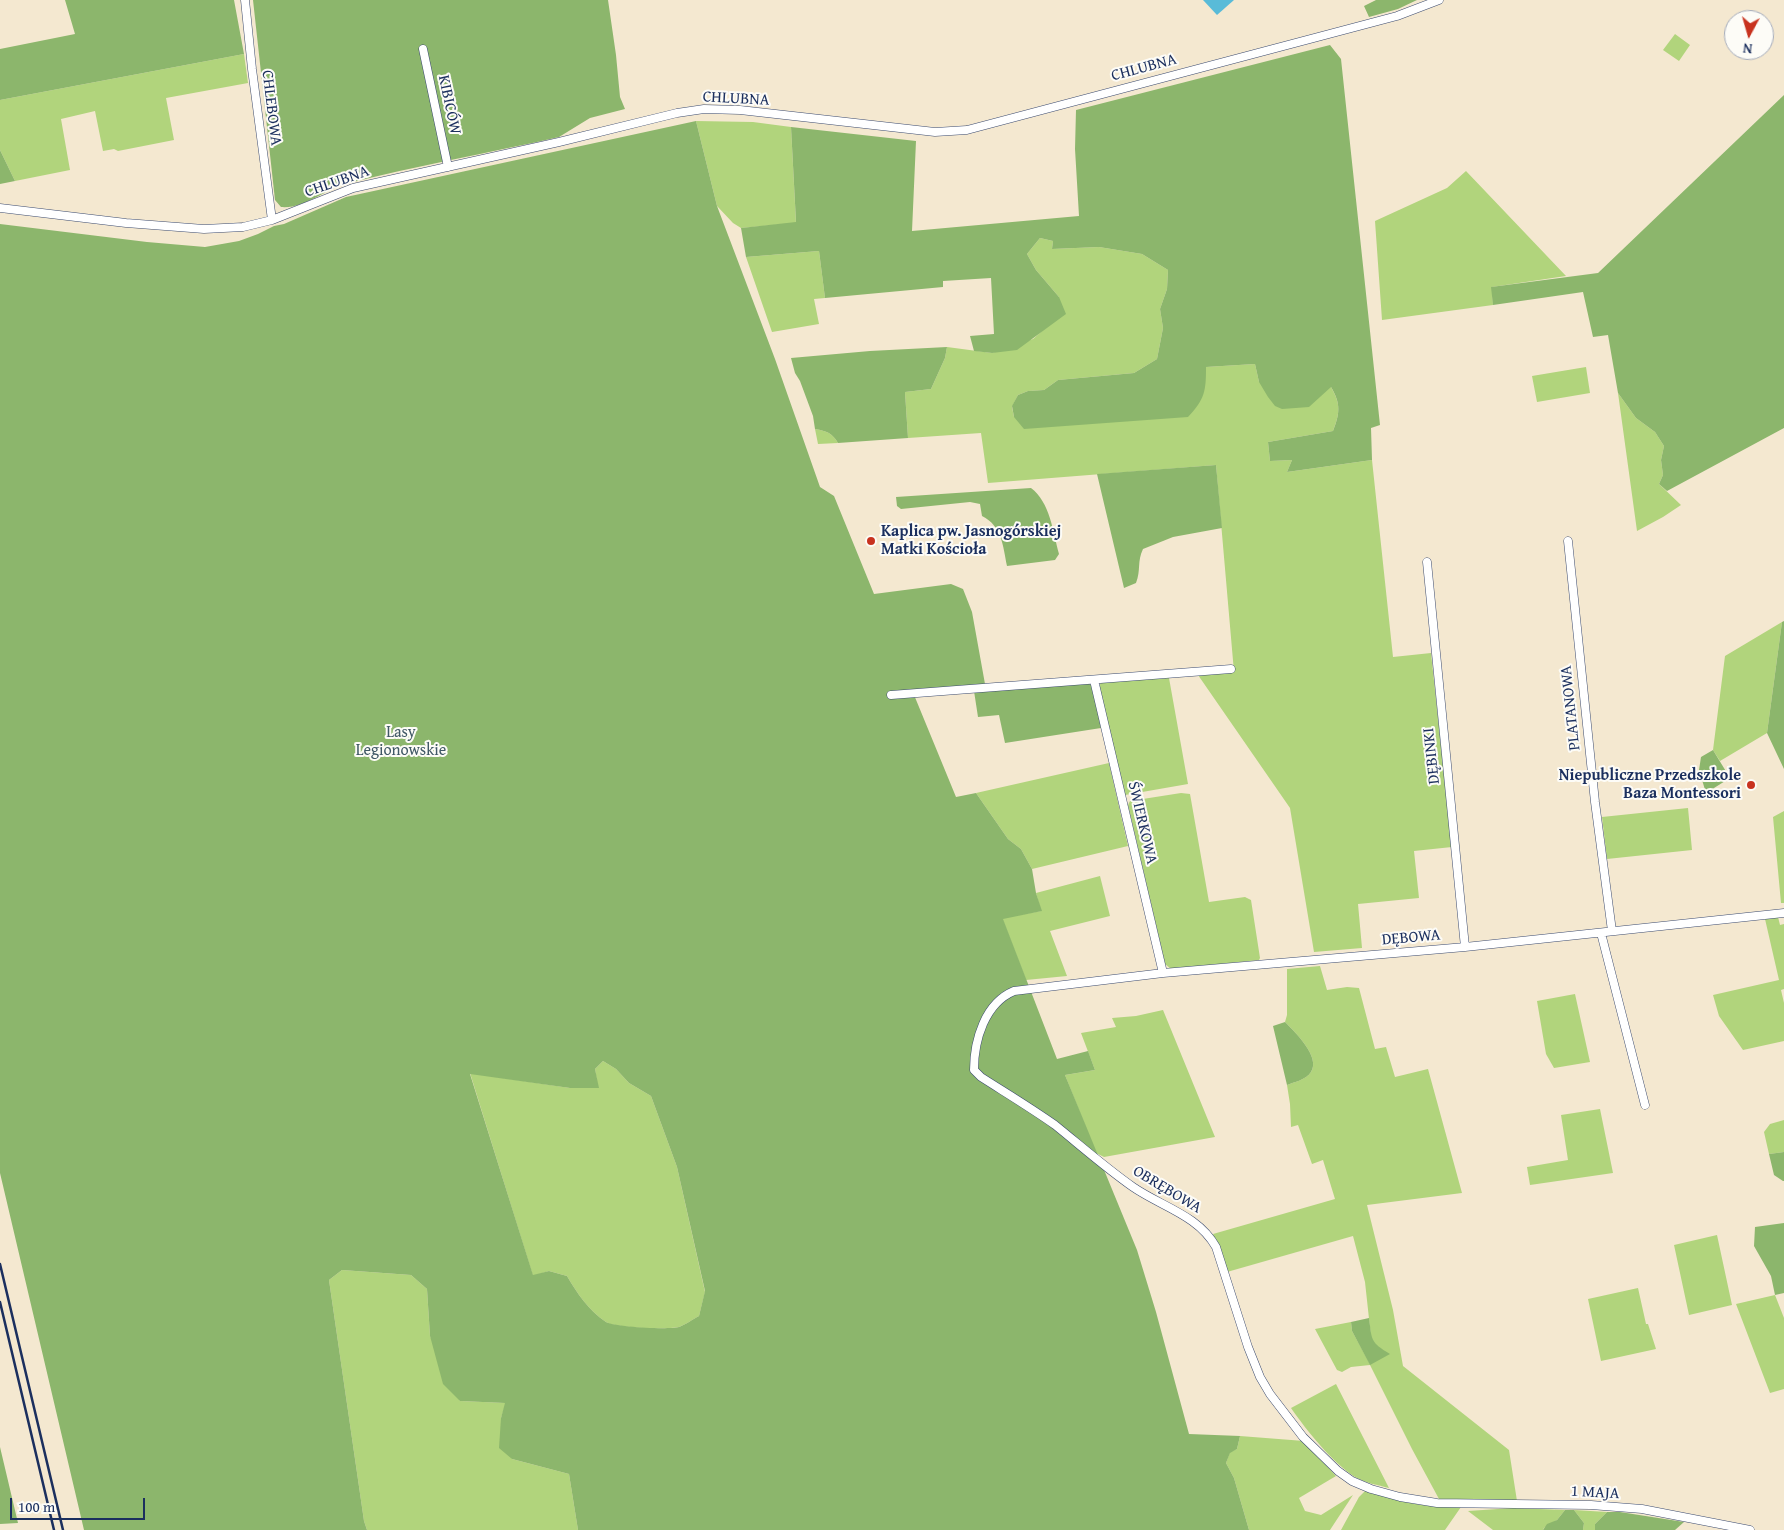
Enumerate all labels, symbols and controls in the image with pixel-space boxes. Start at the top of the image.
north arrow [1724,10,1774,60]
text: N [1742,38,1753,59]
street label: CHLUBNA [1109,50,1179,86]
street label: CHLEBOWA [257,69,285,147]
street label: KIBICÓW [433,73,465,137]
street label: CHLUBNA [702,88,770,110]
street label: CHLUBNA [302,162,372,202]
place label: Kaplica pw. Jasnogórskiej Matki Kościoła [881,522,1061,560]
marker: Kaplica pw. Jasnogórskiej Matki Kościoła [865,535,877,547]
street label: PLATANOWA [1557,665,1585,751]
park label: Lasy Legionowskie [356,723,446,761]
street label: DĘBINKI [1419,727,1445,785]
place label: Niepubliczne Przedszkole Baza Montessori [1559,766,1741,804]
marker: Niepubliczne Przedszkole Baza Montessori [1745,779,1757,791]
street label: ŚWIERKOWA [1123,780,1161,866]
street label: DĘBOWA [1381,926,1441,950]
street label: OBRĘBOWA [1129,1162,1205,1218]
street label: 1 MAJA [1570,1482,1620,1504]
scale bar [12,1488,148,1520]
text: 100 m [18,1496,55,1517]

